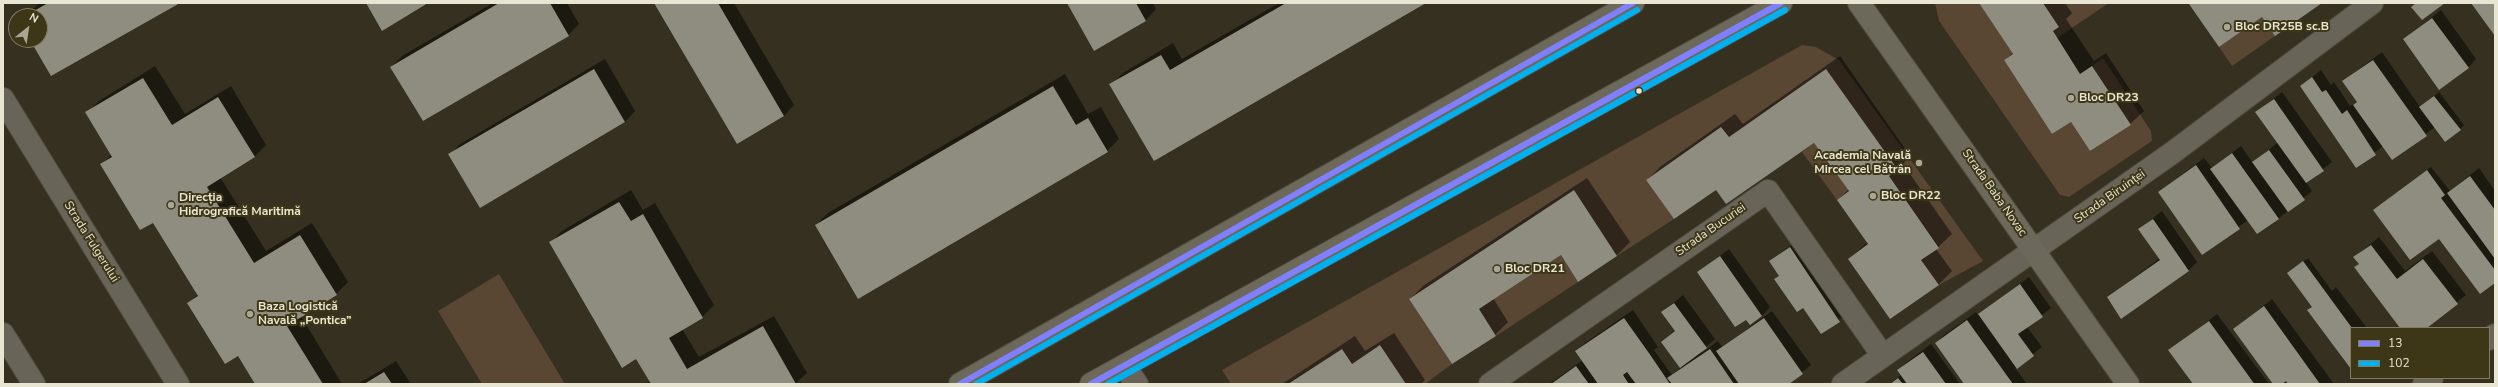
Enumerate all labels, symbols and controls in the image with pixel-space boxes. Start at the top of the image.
north arrow [8,8,48,48]
text: N [26,9,41,27]
place label: Bloc DR25B sc.B [2235,20,2329,34]
marker: Bloc DR25B sc.B [2222,22,2232,32]
unlabelled marker [1634,86,1644,96]
place label: Bloc DR23 [2079,91,2139,105]
marker: Bloc DR23 [2066,93,2076,103]
street label: Strada Baba Novac [1959,147,2029,239]
place label: Academia Navală Mircea cel Bătrân [1814,149,1911,177]
marker: Academia Navală Mircea cel Bătrân [1914,158,1924,168]
street label: Strada Biruinței [2072,167,2148,227]
place label: Bloc DR22 [1881,189,1941,203]
place label: Direcția Hidrografică Maritimă [179,191,301,219]
marker: Bloc DR22 [1868,191,1878,201]
street label: Strada Fulgerului [60,199,122,285]
marker: Direcția Hidrografică Maritimă [166,200,176,210]
street label: Strada Bucuriei [1673,201,1749,259]
place label: Bloc DR21 [1505,262,1565,276]
marker: Bloc DR21 [1492,264,1502,274]
place label: Baza Logistică Navală „Pontica” [258,300,352,328]
marker: Baza Logistică Navală „Pontica” [245,309,255,319]
legend [2350,327,2490,379]
text: 13 [2388,335,2402,351]
text: 102 [2388,355,2410,371]

